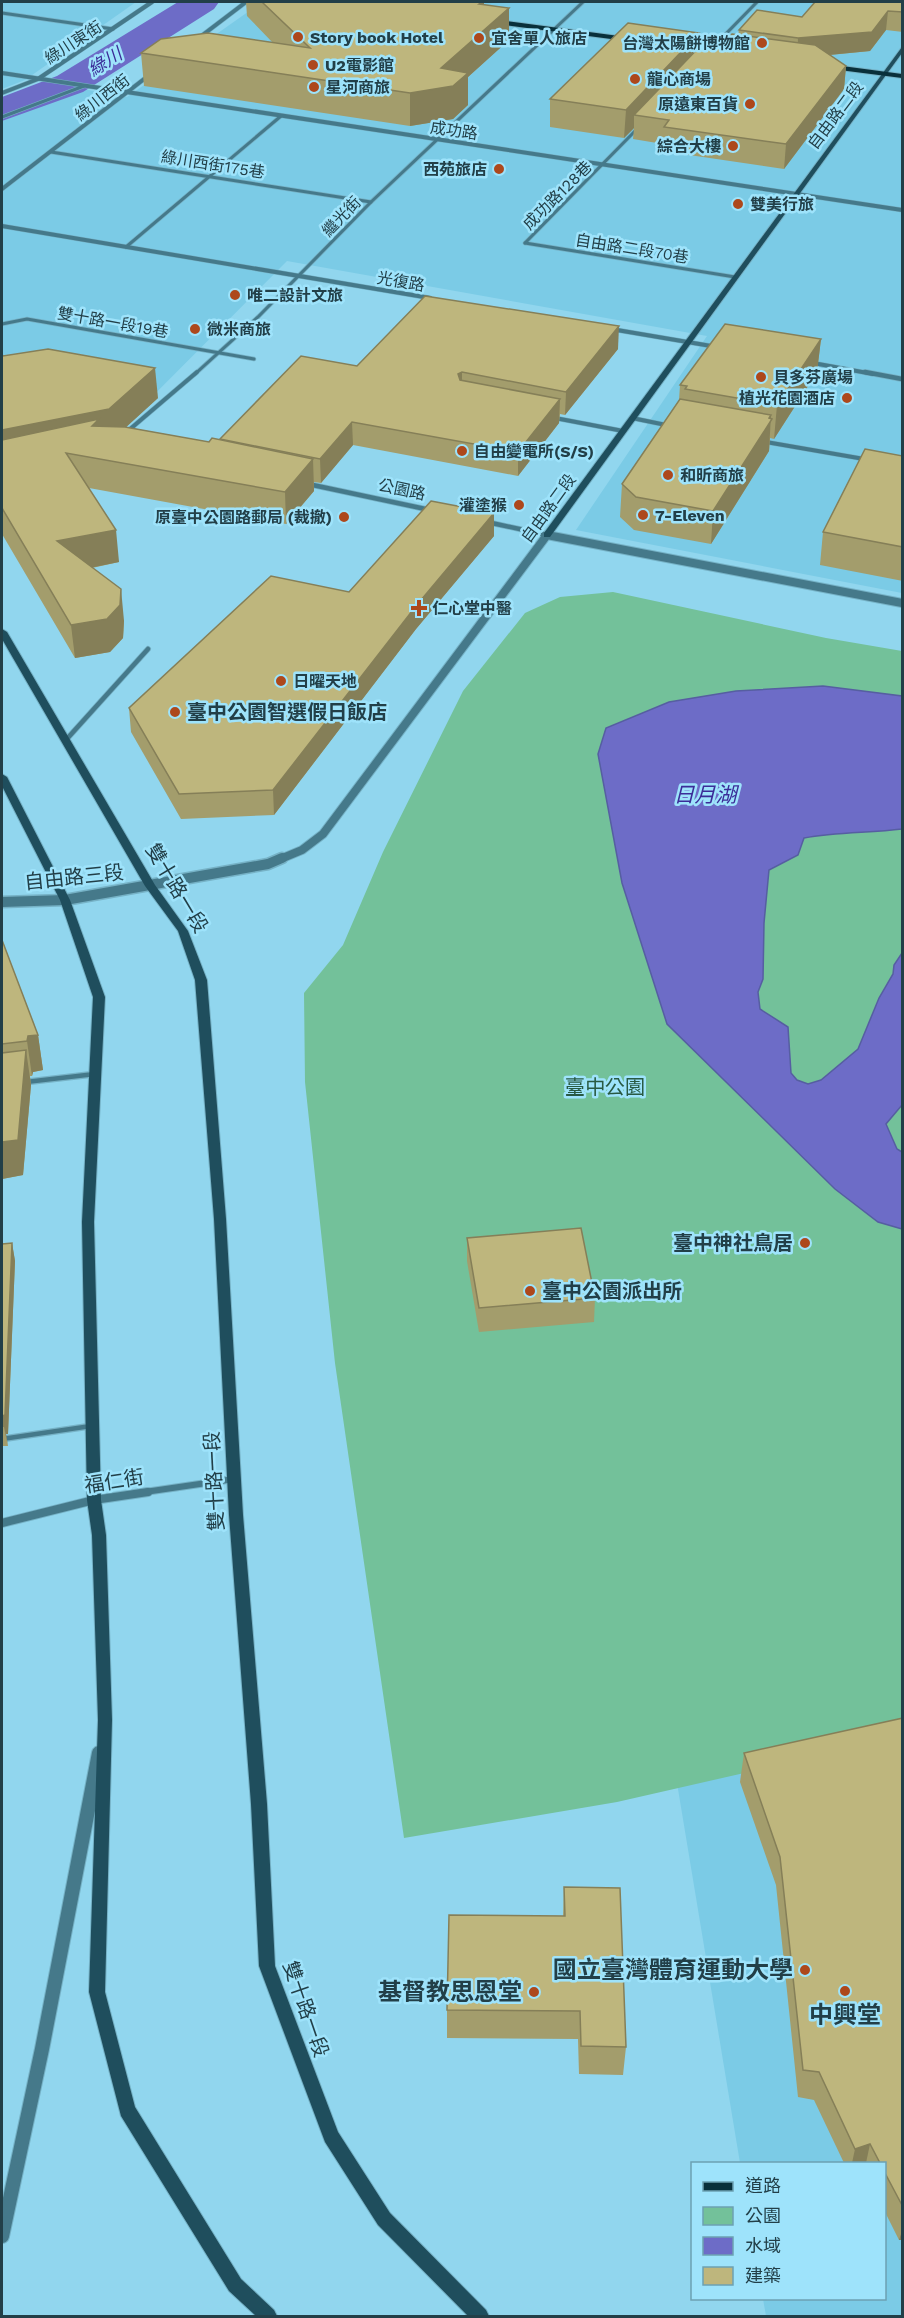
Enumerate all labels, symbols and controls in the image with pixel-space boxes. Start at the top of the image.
street label: 綠川東街 [41,17,105,67]
place label: Story book Hotel [310,28,444,47]
place label: 宜舍單人旅店 [491,29,587,48]
marker: Story book Hotel [291,30,305,44]
marker: 宜舍單人旅店 [472,31,486,45]
place label: 台灣太陽餅博物館 [622,34,750,53]
marker: 台灣太陽餅博物館 [755,36,769,50]
water label: 綠川 [84,43,126,81]
place label: U2電影館 [325,56,394,75]
marker: U2電影館 [306,58,320,72]
street label: 綠川西街 [71,70,133,125]
place label: 龍心商場 [647,70,711,89]
marker: 龍心商場 [628,72,642,86]
place label: 星河商旅 [326,78,390,97]
street label: 自由路二段 [804,78,867,153]
marker: 星河商旅 [307,80,321,94]
place label: 原遠東百貨 [658,95,738,114]
marker: 原遠東百貨 [743,97,757,111]
street label: 成功路 [429,118,479,143]
place label: 綜合大樓 [657,137,721,156]
marker: 綜合大樓 [726,139,740,153]
street label: 綠川西街175巷 [160,147,266,182]
street label: 成功路128巷 [519,157,596,234]
place label: 西苑旅店 [423,160,487,179]
marker: 西苑旅店 [492,162,506,176]
street label: 繼光街 [318,192,365,240]
place label: 雙美行旅 [750,195,814,214]
marker: 雙美行旅 [731,197,745,211]
street label: 自由路二段70巷 [574,230,690,267]
street label: 光復路 [376,268,426,295]
place label: 唯二設計文旅 [247,286,343,305]
marker: 唯二設計文旅 [228,288,242,302]
street label: 雙十路一段19巷 [56,303,170,342]
place label: 微米商旅 [207,320,271,339]
marker: 微米商旅 [188,322,202,336]
place label: 貝多芬廣場 [773,368,853,387]
marker: 貝多芬廣場 [754,370,768,384]
place label: 植光花園酒店 [739,389,835,408]
marker: 植光花園酒店 [840,391,854,405]
place label: 自由變電所(S/S) [474,442,594,461]
marker: 自由變電所(S/S) [455,444,469,458]
place label: 和昕商旅 [680,466,744,485]
marker: 和昕商旅 [661,468,675,482]
street label: 自由路二段 [517,470,580,546]
street label: 公園路 [376,475,427,504]
place label: 灌塗猴 [459,496,507,515]
marker: 灌塗猴 [512,498,526,512]
place label: 7-Eleven [655,506,725,525]
place label: 原臺中公園路郵局 (裁撤) [155,508,332,527]
marker: 7-Eleven [636,508,650,522]
marker: 原臺中公園路郵局 (裁撤) [337,510,351,524]
marker: 仁心堂中醫 [410,599,428,617]
place label: 仁心堂中醫 [432,599,512,618]
place label: 日曜天地 [293,672,357,691]
marker: 日曜天地 [274,674,288,688]
place label: 臺中公園智選假日飯店 [187,700,387,724]
marker: 臺中公園智選假日飯店 [168,705,182,719]
water label: 日月湖 [674,782,739,807]
street label: 雙十路一段 [141,839,213,937]
street label: 自由路三段 [23,860,125,894]
park label: 臺中公園 [565,1075,645,1099]
place label: 臺中神社鳥居 [673,1231,793,1255]
marker: 臺中神社鳥居 [798,1236,812,1250]
place label: 臺中公園派出所 [542,1279,682,1303]
marker: 臺中公園派出所 [523,1284,537,1298]
street label: 雙十路一段 [199,1430,229,1532]
street label: 福仁街 [82,1464,146,1498]
place label: 國立臺灣體育運動大學 [553,1956,793,1984]
street label: 雙十路一段 [278,1958,334,2060]
marker: 國立臺灣體育運動大學 [798,1963,812,1977]
place label: 基督教思恩堂 [378,1978,522,2006]
marker: 中興堂 [838,1984,852,1998]
marker: 基督教思恩堂 [527,1985,541,1999]
place label: 中興堂 [809,2001,881,2029]
legend [691,2162,886,2300]
text: 道路 [745,2175,781,2196]
text: 公園 [745,2205,781,2226]
text: 水域 [745,2235,781,2256]
text: 建築 [745,2265,781,2286]

